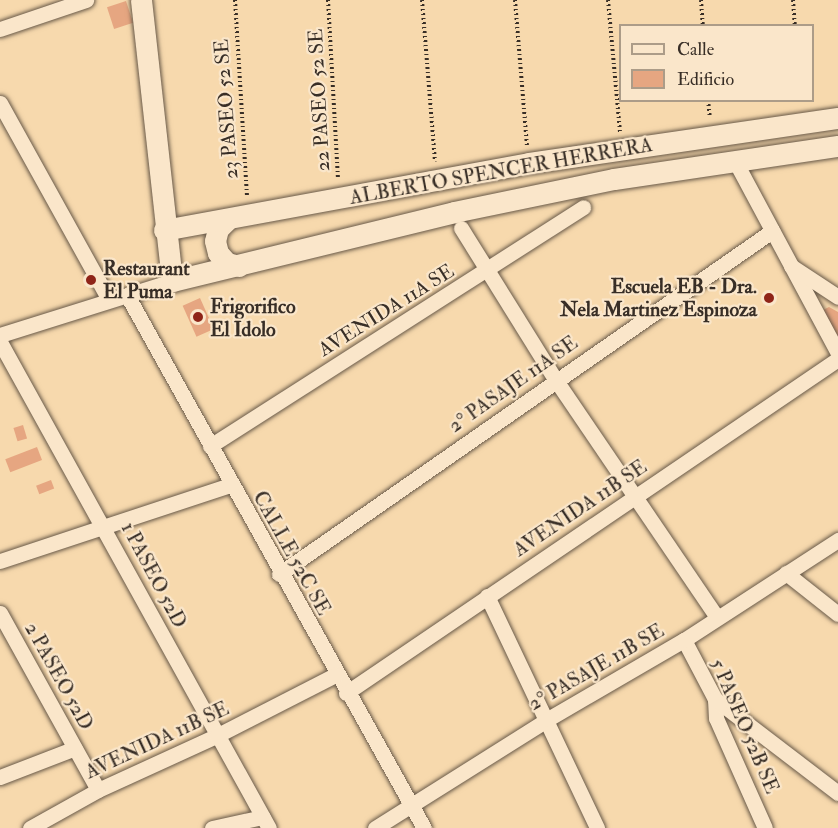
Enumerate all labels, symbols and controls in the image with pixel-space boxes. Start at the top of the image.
legend [619,24,814,102]
street label: 22 PASEO 52 SE [303,28,335,172]
street label: 23 PASEO 52 SE [209,38,243,180]
text: Calle [677,38,714,61]
text: Edificio [677,68,734,91]
street label: ALBERTO SPENCER HERRERA [348,133,654,209]
place label: Restaurant El Puma [103,256,190,303]
street label: AVENIDA 11A SE [314,259,458,361]
marker: Restaurant El Puma [84,273,98,287]
place label: Escuela EB - Dra. Nela Martinez Espinoza [560,274,757,321]
marker: Escuela EB - Dra. Nela Martinez Espinoza [762,291,776,305]
place label: Frigorifico El Idolo [210,294,296,341]
marker: Frigorifico El Idolo [191,310,205,324]
street label: 2° PASAJE 11A SE [444,331,582,437]
street label: AVENIDA 11B SE [509,454,651,562]
street label: CALLE 52C SE [248,487,336,619]
street label: 1 PASEO 52D [116,518,192,632]
street label: 2 PASEO 52D [20,618,98,734]
street label: 2° PASAJE 11B SE [524,618,668,716]
street label: 5 PASEO 52B SE [706,655,784,797]
street label: AVENIDA 11B SE [81,696,233,784]

